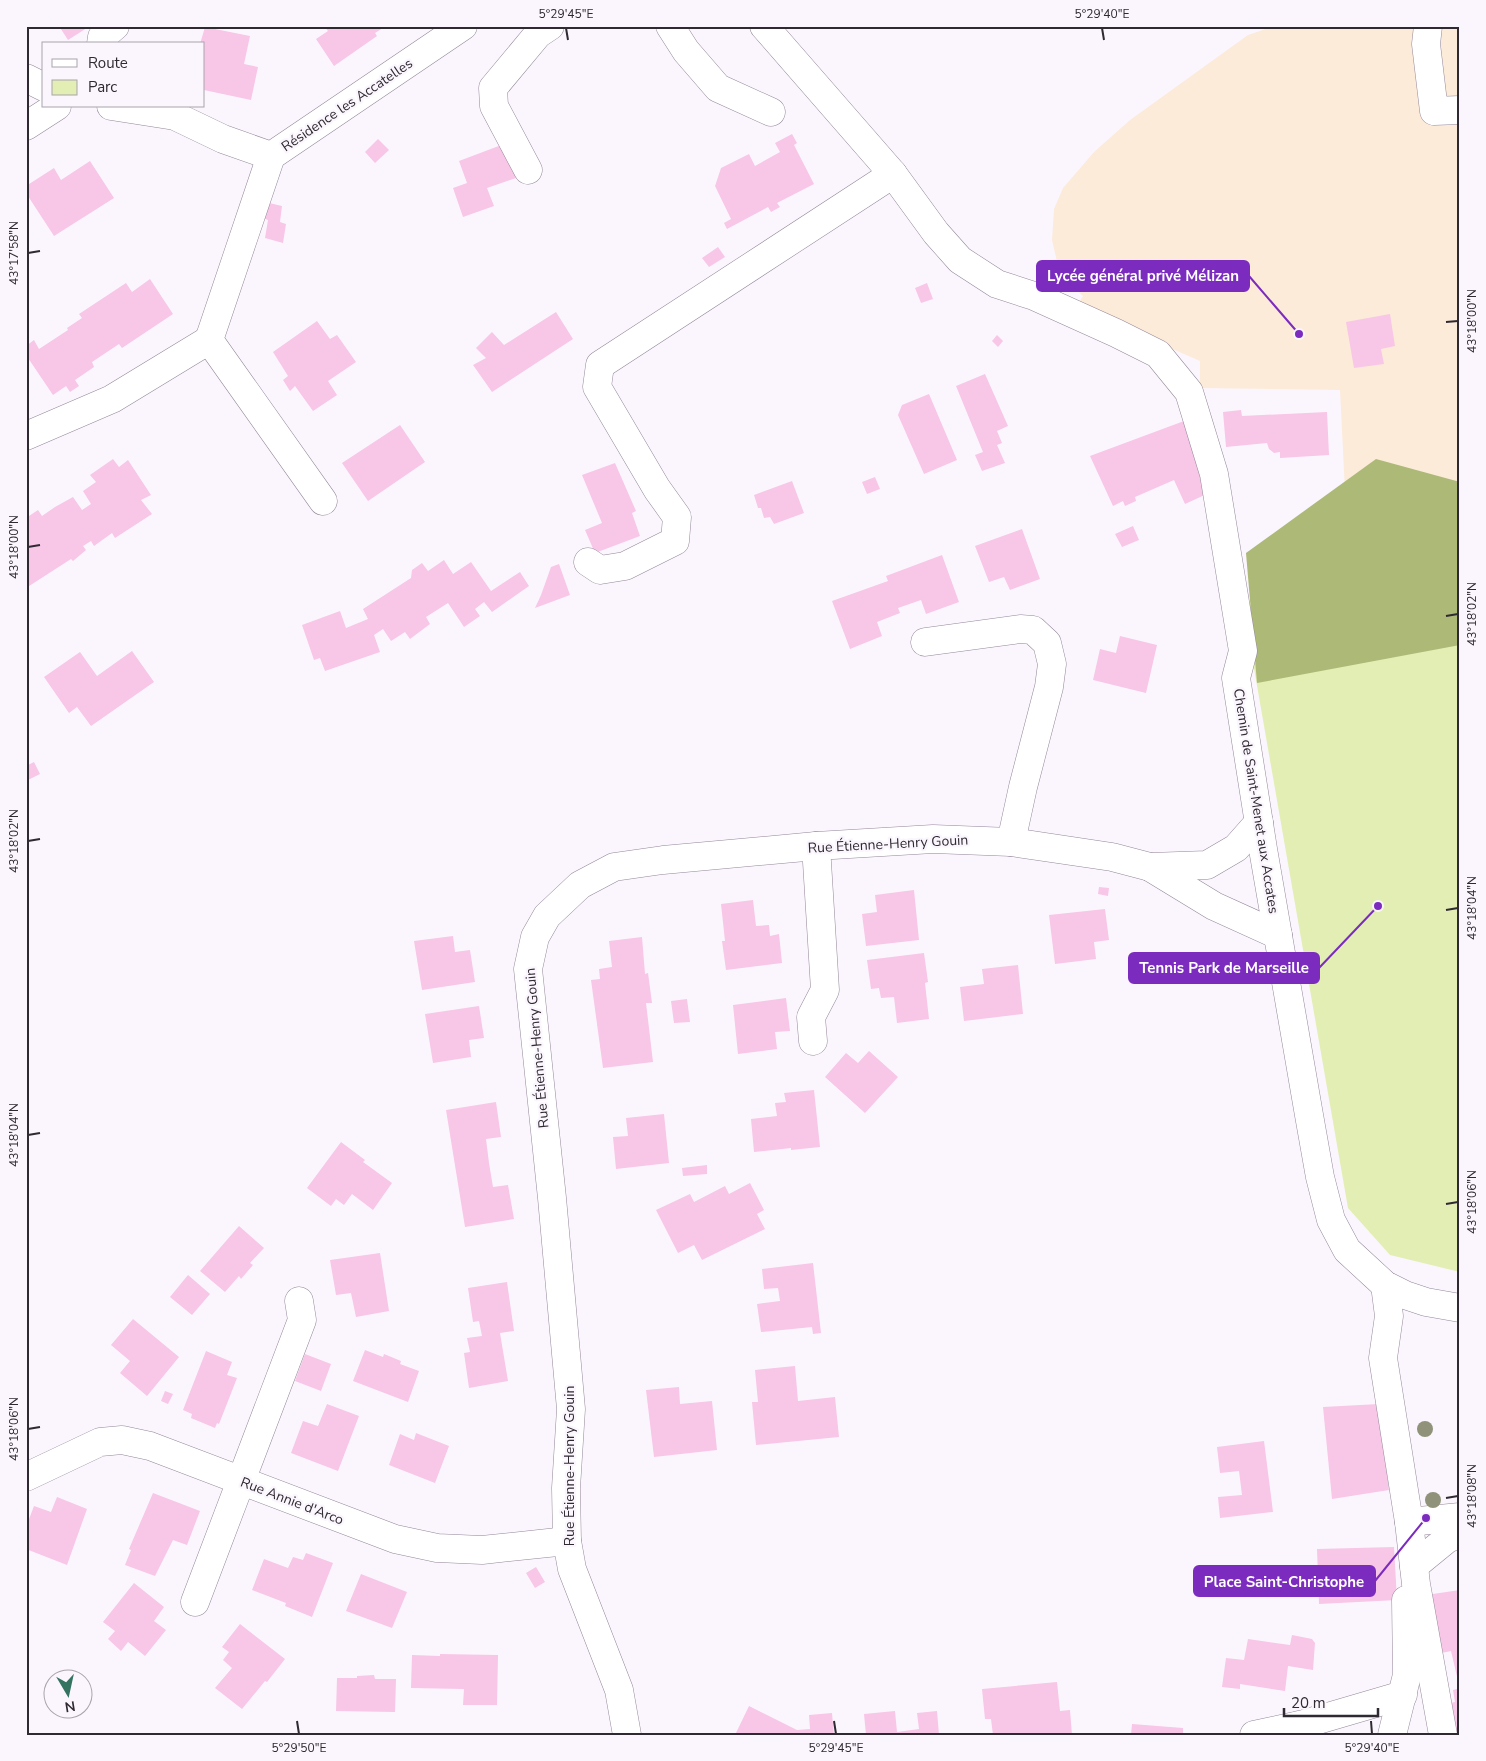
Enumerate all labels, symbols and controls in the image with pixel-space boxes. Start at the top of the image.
text: 5°29'45"E [539,6,593,22]
text: 5°29'40"E [1075,6,1129,22]
legend [42,42,205,108]
text: Route [88,53,128,73]
street label: Résidence les Accatelles [278,54,417,156]
text: Parc [88,77,117,97]
text: 43°17'58"N [6,221,22,285]
callout: Lycée général privé Mélizan [1037,261,1249,291]
text: Lycée général privé Mélizan [1047,266,1239,286]
text: 43°18'00"N [1464,289,1480,353]
text: 43°18'00"N [6,515,22,579]
text: 43°18'02"N [1464,582,1480,646]
street label: Chemin de Saint-Menet aux Accates [1229,687,1283,915]
text: 43°18'02"N [6,809,22,873]
street label: Rue Étienne-Henry Gouin [807,830,969,858]
text: 43°18'04"N [1464,876,1480,940]
callout: Tennis Park de Marseille [1129,953,1319,983]
text: Tennis Park de Marseille [1139,958,1309,978]
street label: Rue Étienne-Henry Gouin [521,967,553,1129]
text: 43°18'04"N [6,1103,22,1167]
text: 43°18'06"N [1464,1170,1480,1234]
street label: Rue Étienne-Henry Gouin [560,1386,579,1546]
text: 43°18'06"N [6,1397,22,1461]
text: 43°18'08"N [1464,1464,1480,1528]
street label: Rue Annie d'Arco [238,1473,347,1530]
callout: Place Saint-Christophe [1194,1566,1375,1596]
text: Place Saint-Christophe [1204,1572,1364,1592]
north arrow [42,1668,92,1718]
scale bar [1284,1686,1377,1718]
text: 20 m [1291,1693,1326,1713]
text: N [63,1696,77,1717]
text: 5°29'50"E [272,1740,326,1756]
text: 5°29'45"E [809,1740,863,1756]
text: 5°29'40"E [1345,1740,1399,1756]

